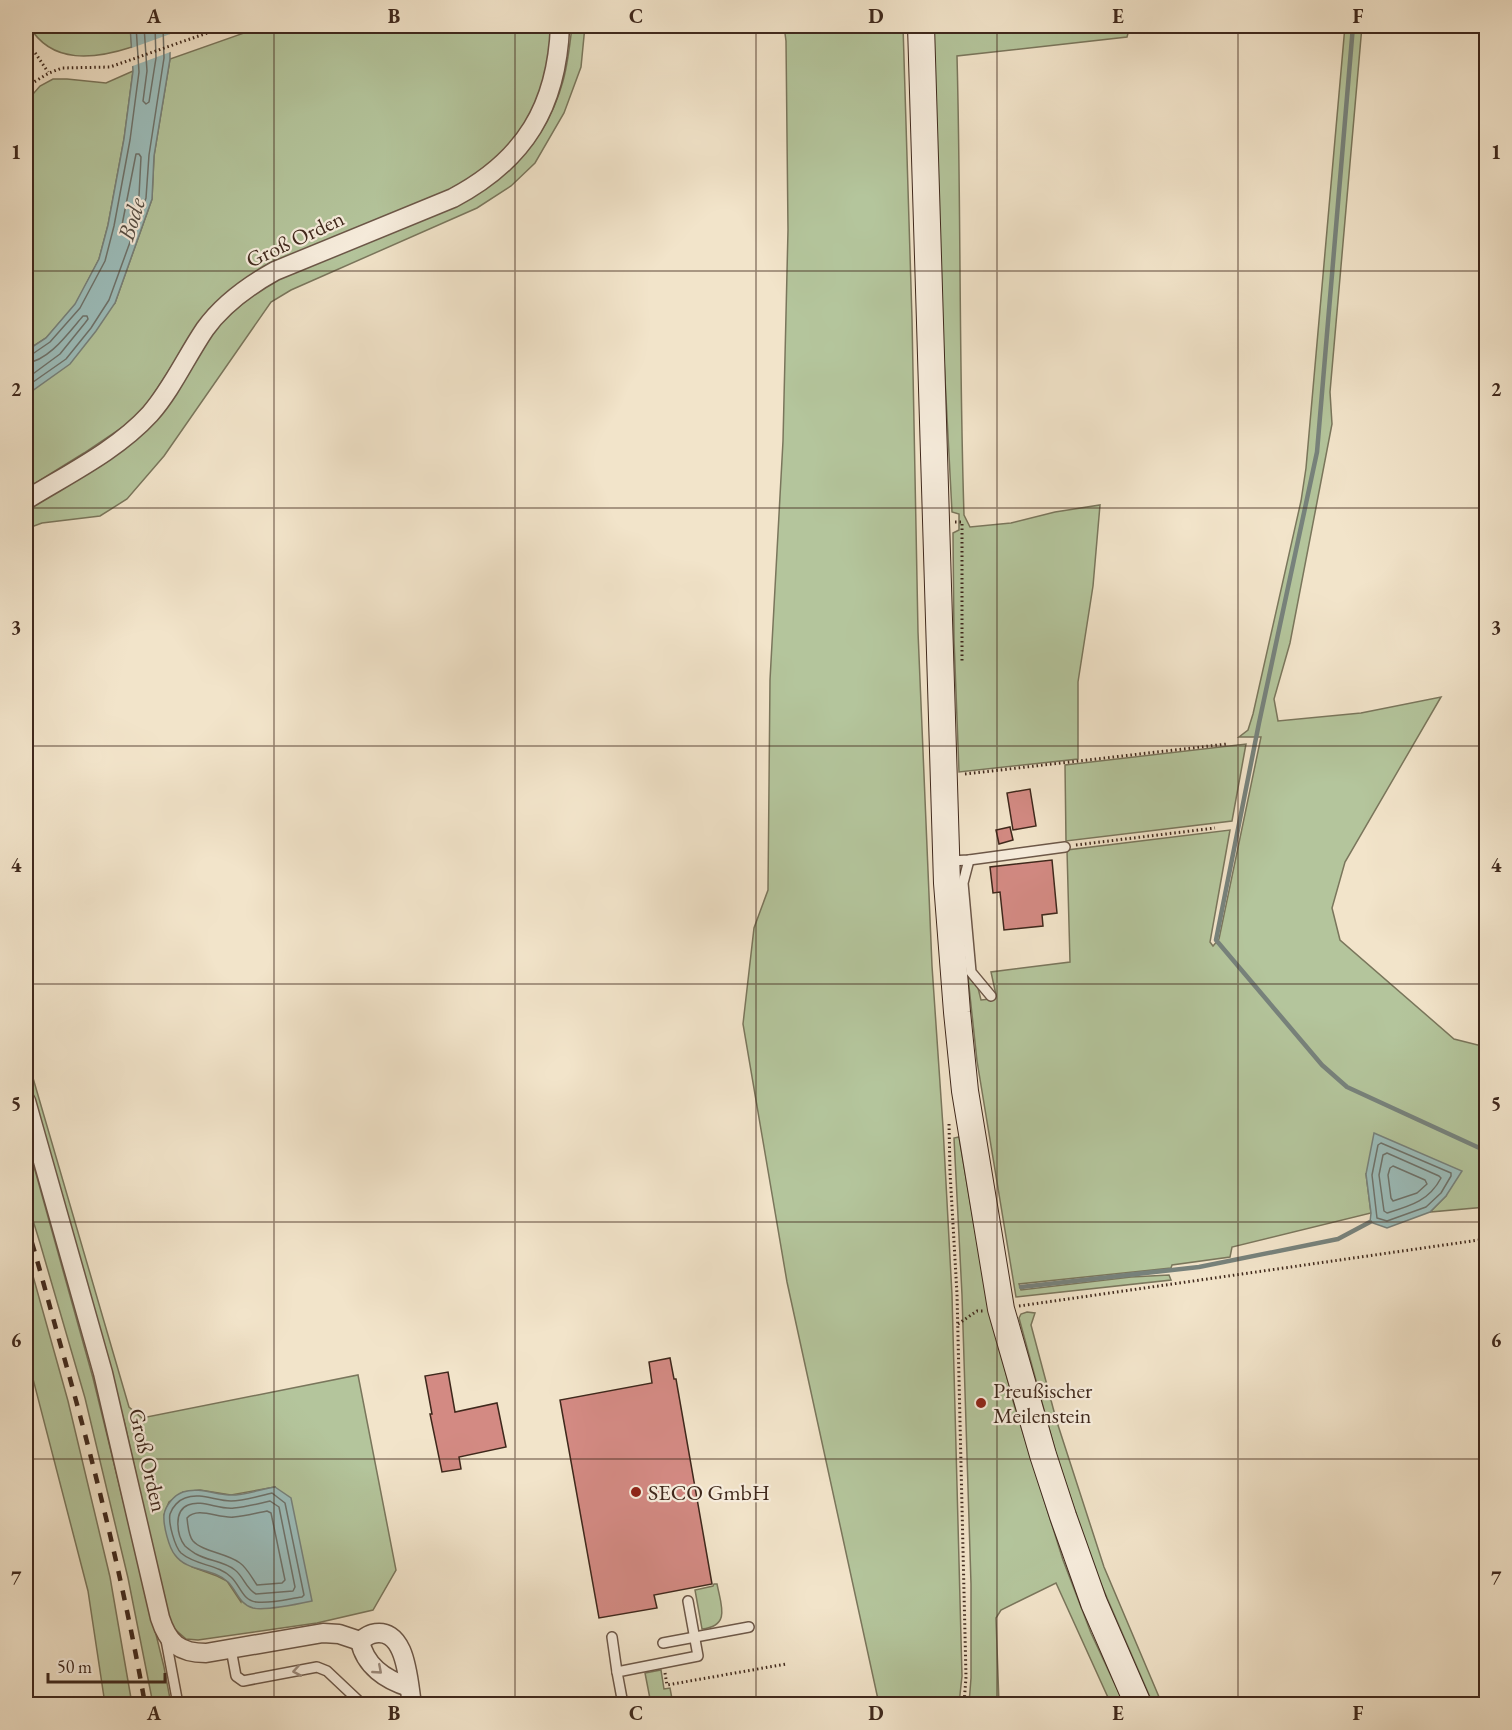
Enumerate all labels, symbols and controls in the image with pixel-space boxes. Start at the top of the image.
text: A [146,3,162,29]
text: B [388,3,400,29]
text: C [629,3,643,29]
text: D [868,3,884,29]
text: E [1112,3,1124,29]
text: F [1353,3,1364,29]
text: 1 [11,139,21,165]
text: 1 [1491,139,1501,165]
water label: Bode [110,193,152,245]
street label: Groß Orden [241,203,349,274]
text: 2 [11,376,22,402]
text: 2 [1491,376,1502,402]
text: 3 [11,614,21,640]
text: 3 [1491,614,1501,640]
text: 4 [11,852,22,878]
text: 4 [1491,852,1502,878]
text: 5 [11,1090,21,1116]
text: 5 [1491,1090,1501,1116]
text: 6 [11,1327,22,1353]
text: 6 [1491,1327,1502,1353]
place label: Preußischer Meilenstein [993,1376,1093,1430]
marker: Preußischer Meilenstein [974,1396,988,1410]
street label: Groß Orden [122,1405,174,1515]
place label: SECO GmbH [648,1478,770,1507]
marker: SECO GmbH [629,1485,643,1499]
text: 7 [11,1565,22,1591]
text: 7 [1491,1565,1502,1591]
scale bar [48,1646,165,1684]
text: 50 m [57,1655,92,1678]
one-way arrow [371,1663,382,1674]
one-way arrow [292,1664,302,1677]
text: A [146,1700,162,1726]
text: B [388,1700,400,1726]
text: C [629,1700,643,1726]
text: D [868,1700,884,1726]
text: E [1112,1700,1124,1726]
text: F [1353,1700,1364,1726]

